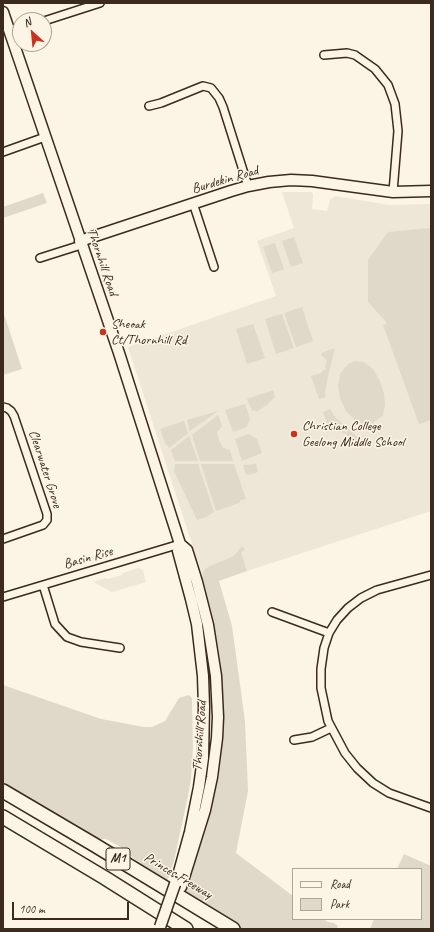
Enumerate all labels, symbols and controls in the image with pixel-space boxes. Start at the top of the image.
north arrow [12,12,52,52]
text: N [21,14,33,30]
street label: Burdekin Road [190,162,260,198]
street label: Thornhill Road [83,226,121,298]
place label: Sheoak Ct/Thornhill Rd [111,316,187,348]
marker: Sheoak Ct/Thornhill Rd [98,327,108,337]
place label: Christian College Geelong Middle School [302,418,404,450]
street label: Clearwater Grove [25,428,65,510]
marker: Christian College Geelong Middle School [289,429,299,439]
street label: Basin Rise [62,543,114,573]
street label: Thornhill Road [189,700,211,772]
road number: M1 [106,848,130,870]
street label: Princes Freeway [141,849,215,903]
legend [292,868,422,920]
text: Road [330,876,350,892]
scale bar [14,894,131,920]
text: Park [330,896,349,912]
text: 100 m [19,901,45,917]

